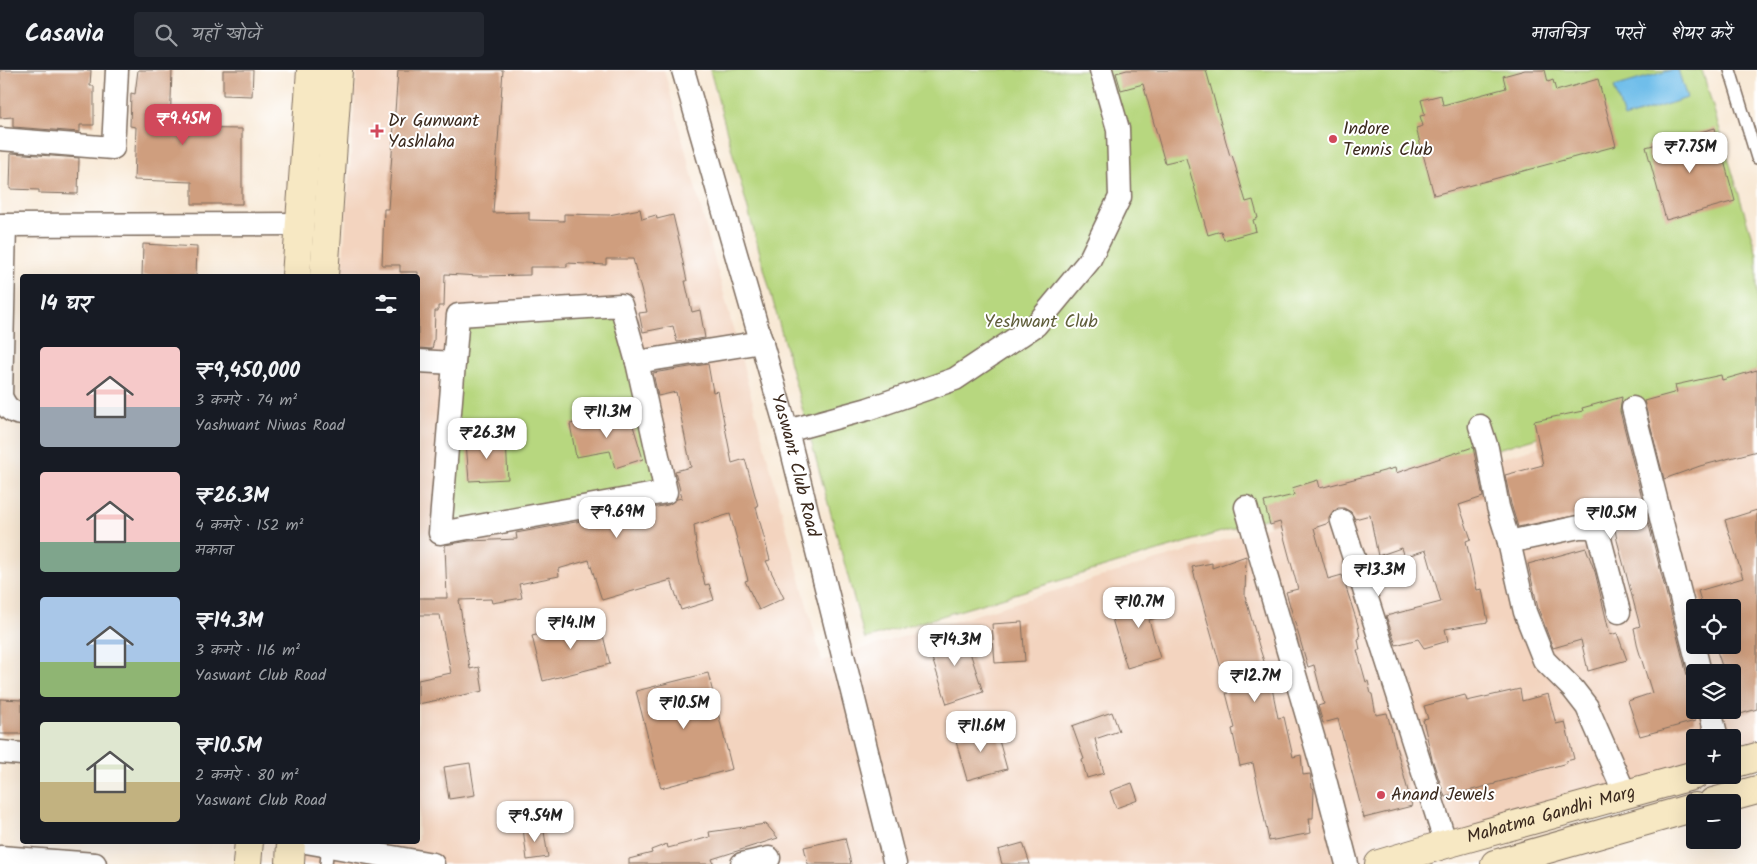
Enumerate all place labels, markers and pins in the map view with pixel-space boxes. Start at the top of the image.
pin: ₹9.45M [142,104,224,146]
place label: Dr Gunwant Yashlaha [388,107,480,157]
place label: Indore Tennis Club [1343,115,1433,165]
marker: Dr Gunwant Yashlaha [370,124,384,138]
pin: ₹7.75M [1649,132,1731,174]
marker: Indore Tennis Club [1327,133,1339,145]
pin: ₹11.3M [566,396,648,439]
pin: ₹26.3M [446,418,528,460]
pin: ₹9.69M [576,496,658,539]
pin: ₹10.5M [1570,498,1652,540]
pin: ₹13.3M [1338,554,1420,597]
pin: ₹10.7M [1098,586,1180,629]
pin: ₹14.1M [530,608,612,650]
pin: ₹14.3M [914,624,996,667]
pin: ₹12.7M [1214,660,1296,703]
pin: ₹10.5M [643,688,725,730]
pin: ₹11.6M [940,710,1022,753]
place label: Anand Jewels [1391,781,1495,810]
marker: Anand Jewels [1375,789,1387,801]
pin: ₹9.54M [494,800,576,843]

